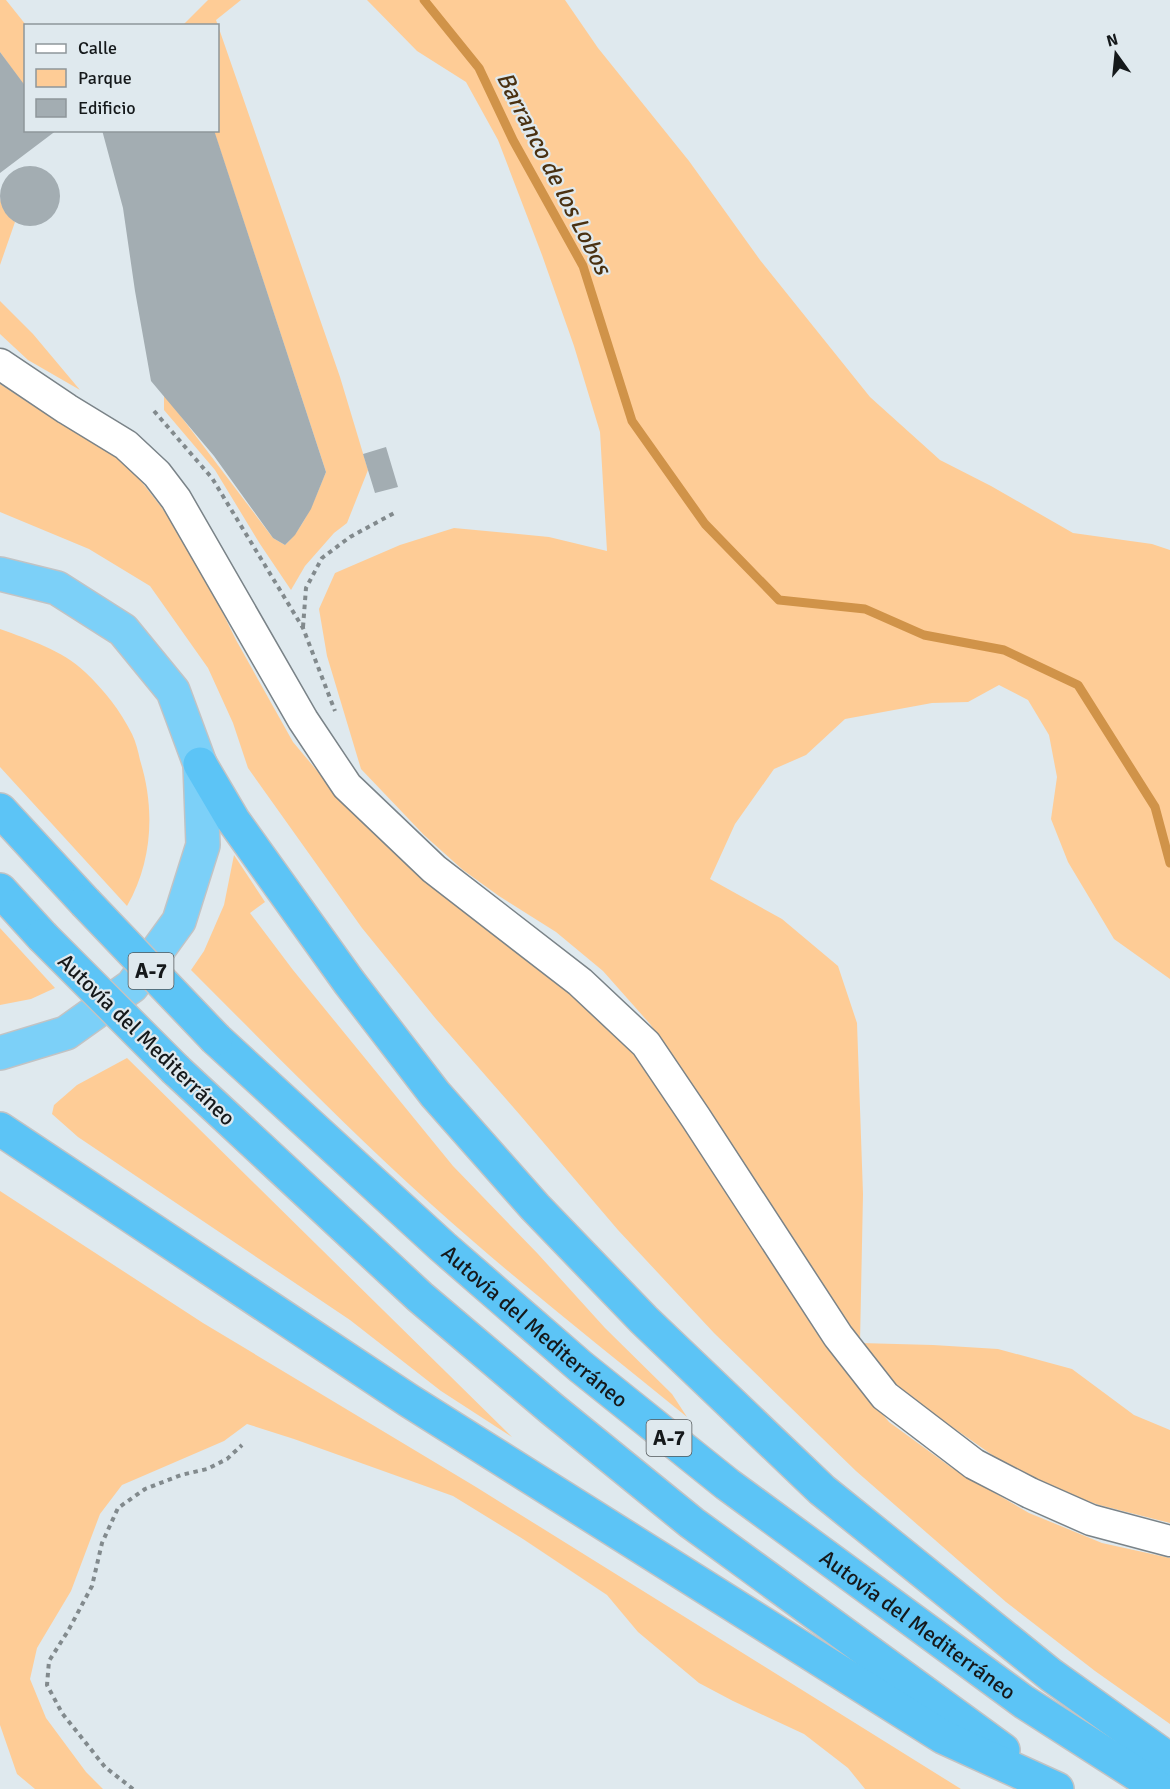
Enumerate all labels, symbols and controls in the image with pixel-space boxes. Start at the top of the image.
legend [24,24,219,132]
north arrow [1086,24,1146,84]
text: N [1104,29,1120,52]
text: Calle [78,37,117,59]
text: Parque [78,67,132,89]
water label: Barranco de los Lobos [490,67,619,282]
text: Edificio [78,97,136,119]
street label: Autovía del Mediterráneo [52,948,241,1131]
road number: A-7 [128,953,174,989]
street label: Autovía del Mediterráneo [436,1239,633,1413]
road number: A-7 [646,1420,692,1456]
street label: Autovía del Mediterráneo [815,1544,1021,1706]

